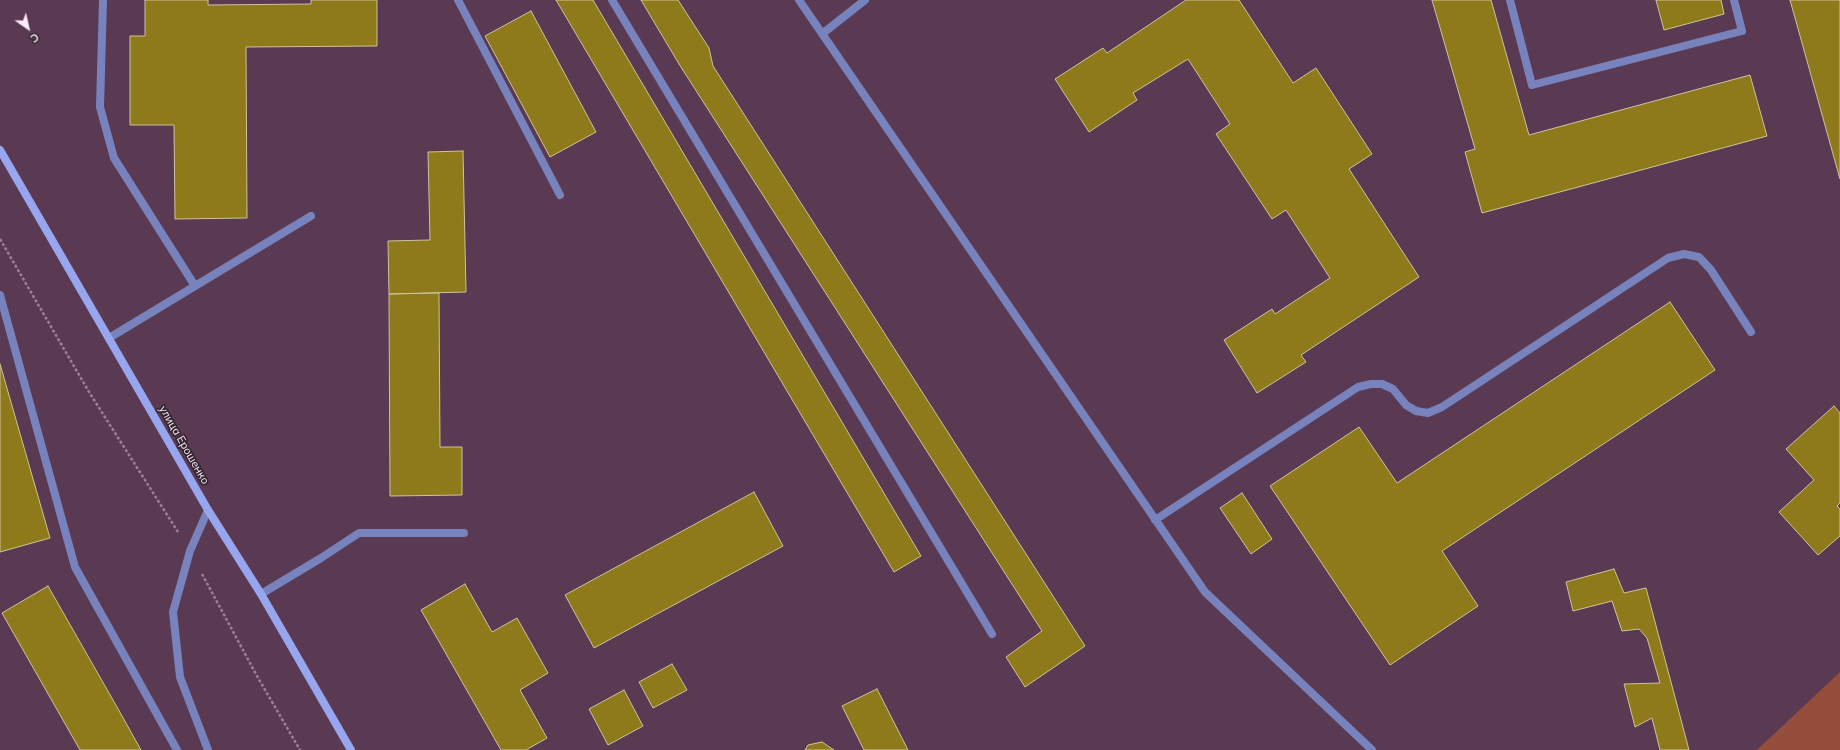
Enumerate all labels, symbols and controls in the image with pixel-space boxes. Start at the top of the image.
north arrow [8,8,48,48]
text: С [28,30,42,46]
street label: улица Ерошенко [156,403,212,487]

